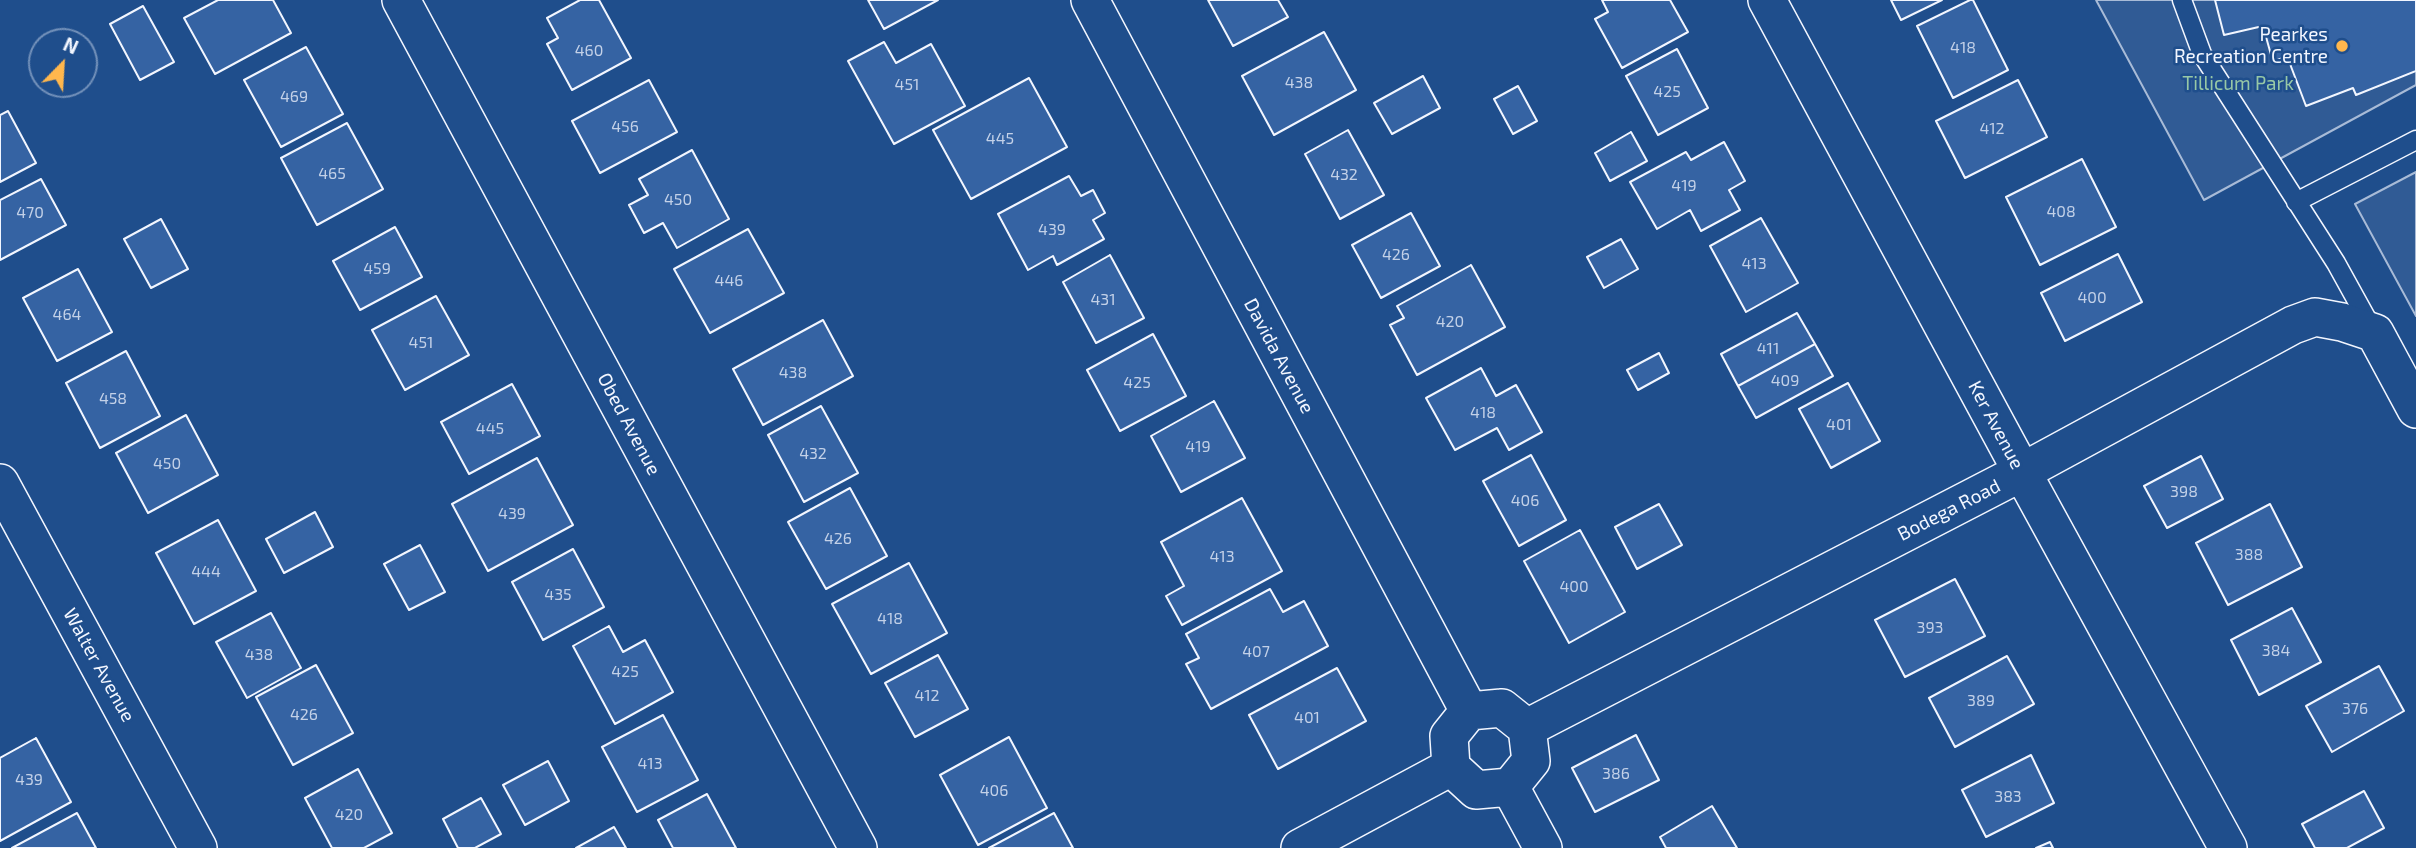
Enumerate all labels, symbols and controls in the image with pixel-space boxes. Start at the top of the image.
place label: Pearkes Recreation Centre [2174,24,2328,68]
north arrow [28,28,98,98]
text: N [60,32,82,58]
house number: 418 [1950,38,1976,58]
marker: Pearkes Recreation Centre [2334,38,2350,54]
house number: 460 [575,41,603,61]
house number: 438 [1285,73,1313,93]
park label: Tillicum Park [2182,73,2294,95]
house number: 451 [895,75,919,95]
house number: 425 [1653,82,1681,102]
house number: 469 [280,87,308,107]
house number: 456 [611,117,639,137]
house number: 412 [1979,119,2005,139]
house number: 445 [986,129,1014,149]
house number: 465 [318,164,346,184]
house number: 432 [1330,165,1358,185]
house number: 419 [1671,176,1697,196]
house number: 450 [664,190,692,210]
house number: 408 [2046,202,2076,222]
house number: 470 [16,203,44,223]
house number: 439 [1038,220,1066,240]
house number: 426 [1382,245,1410,265]
house number: 413 [1741,254,1767,274]
house number: 459 [363,259,391,279]
house number: 446 [715,271,743,291]
house number: 400 [2077,288,2107,308]
house number: 431 [1090,290,1116,310]
street label: Davida Avenue [1239,295,1319,417]
house number: 464 [53,305,81,325]
house number: 420 [1436,312,1464,332]
house number: 451 [409,333,433,353]
house number: 411 [1757,339,1779,359]
house number: 438 [779,363,807,383]
street label: Obed Avenue [593,369,665,479]
house number: 409 [1771,371,1799,391]
house number: 425 [1123,373,1151,393]
street label: Ker Avenue [1963,377,2029,473]
house number: 458 [99,389,127,409]
house number: 418 [1470,403,1496,423]
house number: 401 [1826,415,1852,435]
house number: 445 [476,419,504,439]
house number: 419 [1185,437,1211,457]
house number: 432 [799,444,827,464]
house number: 450 [153,454,181,474]
street label: Bodega Road [1894,474,2004,546]
house number: 398 [2170,482,2198,502]
house number: 406 [1511,491,1539,511]
house number: 439 [498,504,526,524]
house number: 426 [824,529,852,549]
house number: 388 [2235,545,2263,565]
house number: 413 [1209,547,1235,567]
house number: 444 [191,562,221,582]
house number: 400 [1559,577,1589,597]
house number: 435 [544,585,572,605]
street label: Walter Avenue [58,604,140,726]
house number: 418 [877,609,903,629]
house number: 393 [1917,618,1943,638]
house number: 384 [2262,641,2290,661]
house number: 407 [1242,642,1270,662]
house number: 438 [245,645,273,665]
house number: 425 [611,662,639,682]
house number: 412 [914,686,940,706]
house number: 389 [1967,691,1995,711]
house number: 376 [2342,699,2368,719]
house number: 426 [290,705,318,725]
house number: 401 [1294,708,1320,728]
house number: 413 [637,754,663,774]
house number: 386 [1602,764,1630,784]
house number: 439 [15,770,43,790]
house number: 406 [980,781,1008,801]
house number: 383 [1994,787,2022,807]
house number: 420 [335,805,363,825]

